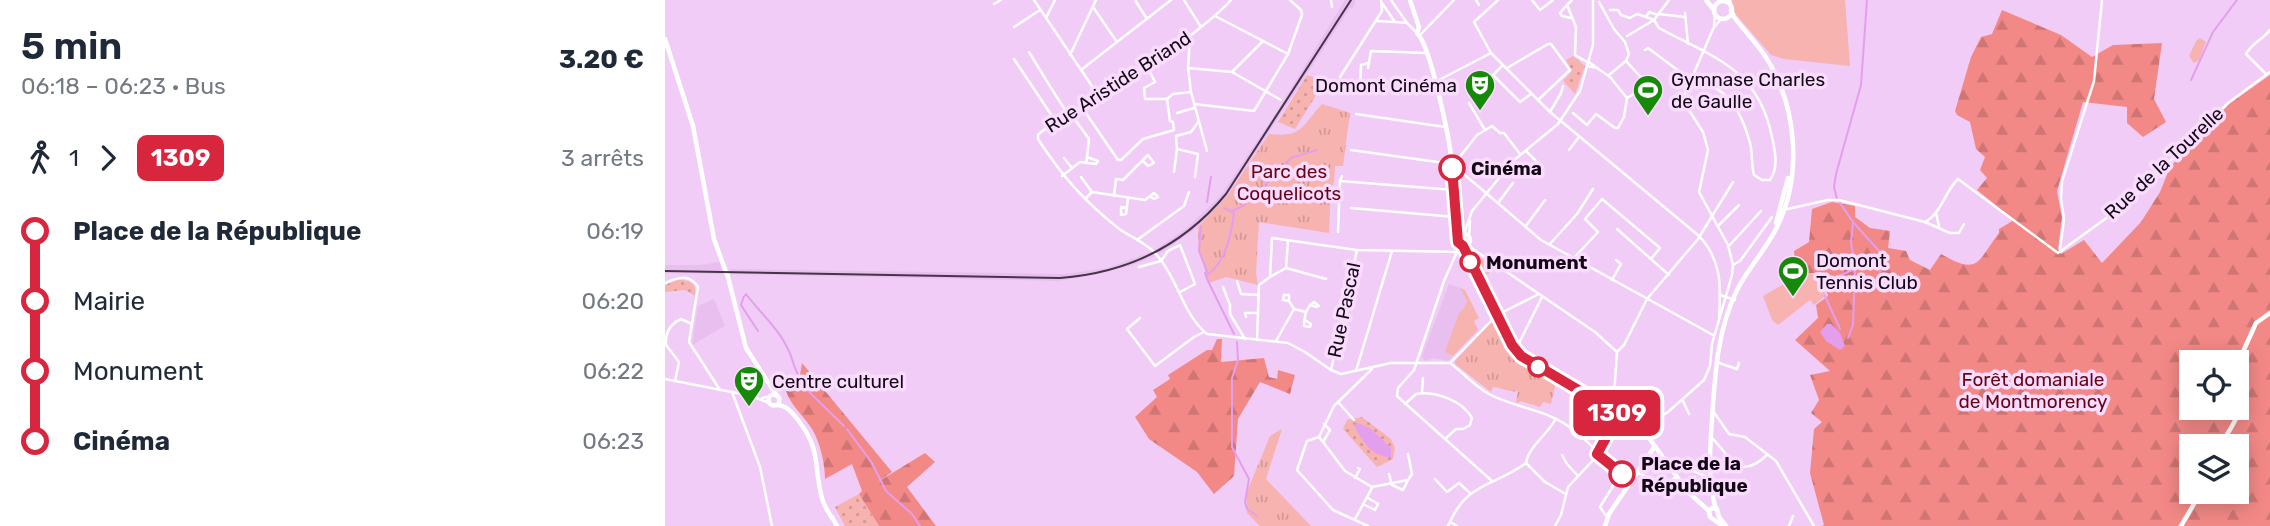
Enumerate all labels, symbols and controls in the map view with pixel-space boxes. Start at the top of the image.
text: 5 min [21,23,122,69]
street label: Rue Aristide Briand [1041,26,1195,138]
text: 3.20 € [559,44,644,75]
theatre icon: Domont Cinéma [1463,68,1497,112]
place label: Gymnase Charles de Gaulle [1671,68,1825,113]
text: 06:18 – 06:23 · Bus [21,72,226,100]
sports icon: Gymnase Charles de Gaulle [1631,73,1665,117]
place label: Domont Cinéma [1315,74,1457,97]
street label: Rue de la Tourelle [2100,102,2228,224]
icon: walk [21,139,59,177]
icon: forward [89,139,127,177]
text: 1 [69,144,79,172]
text: 1309 [151,144,210,172]
text: 3 arrêts [561,144,644,172]
marker: Cinéma [1439,155,1465,181]
place label: Cinéma [1471,157,1542,180]
park label: Parc des Coquelicots [1237,160,1341,205]
text: Place de la République [73,216,361,247]
text: 06:19 [586,217,644,245]
place label: Domont Tennis Club [1816,249,1918,294]
place label: Monument [1486,251,1588,274]
marker: Monument [1460,252,1480,272]
sports icon: Domont Tennis Club [1776,254,1810,298]
street label: Rue Pascal [1323,260,1365,360]
text: Mairie [73,286,145,317]
text: 06:20 [582,287,644,315]
map controls [2179,350,2249,504]
button: locate [2179,350,2249,420]
text: Monument [73,356,203,387]
text: 06:22 [583,357,644,385]
unlabelled marker [1528,357,1548,377]
theatre icon: Centre culturel [732,364,766,408]
park label: Forêt domaniale de Montmorency [1958,368,2108,413]
place label: Centre culturel [772,370,904,393]
line badge: 1309 [1568,390,1666,436]
text: 1309 [1587,399,1647,427]
text: Cinéma [73,426,170,457]
text: 06:23 [582,427,644,455]
button: layers [2179,434,2249,504]
place label: Place de la République [1641,452,1748,497]
marker: Place de la République [1609,461,1635,487]

